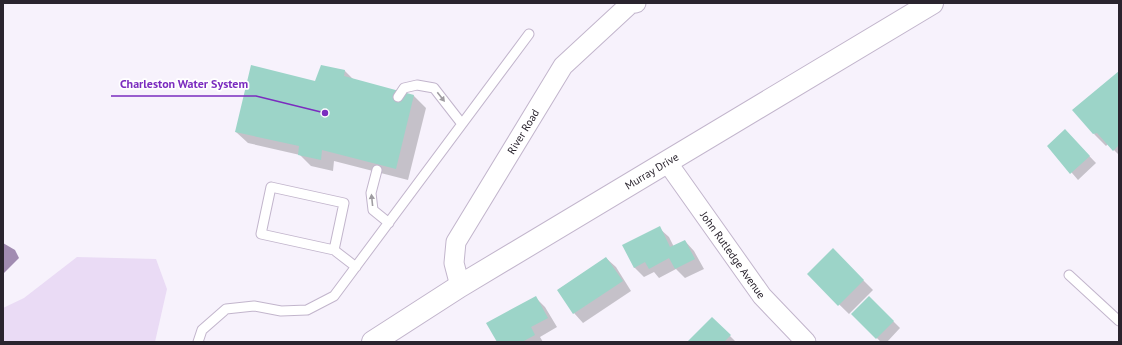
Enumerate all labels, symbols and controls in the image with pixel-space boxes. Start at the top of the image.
callout: Charleston Water System [111,72,256,96]
text: Charleston Water System [120,76,248,91]
one-way arrow [436,91,445,102]
street label: River Road [504,106,542,157]
street label: Murray Drive [622,149,681,192]
one-way arrow [368,194,375,206]
street label: John Rutledge Avenue [697,208,769,302]

